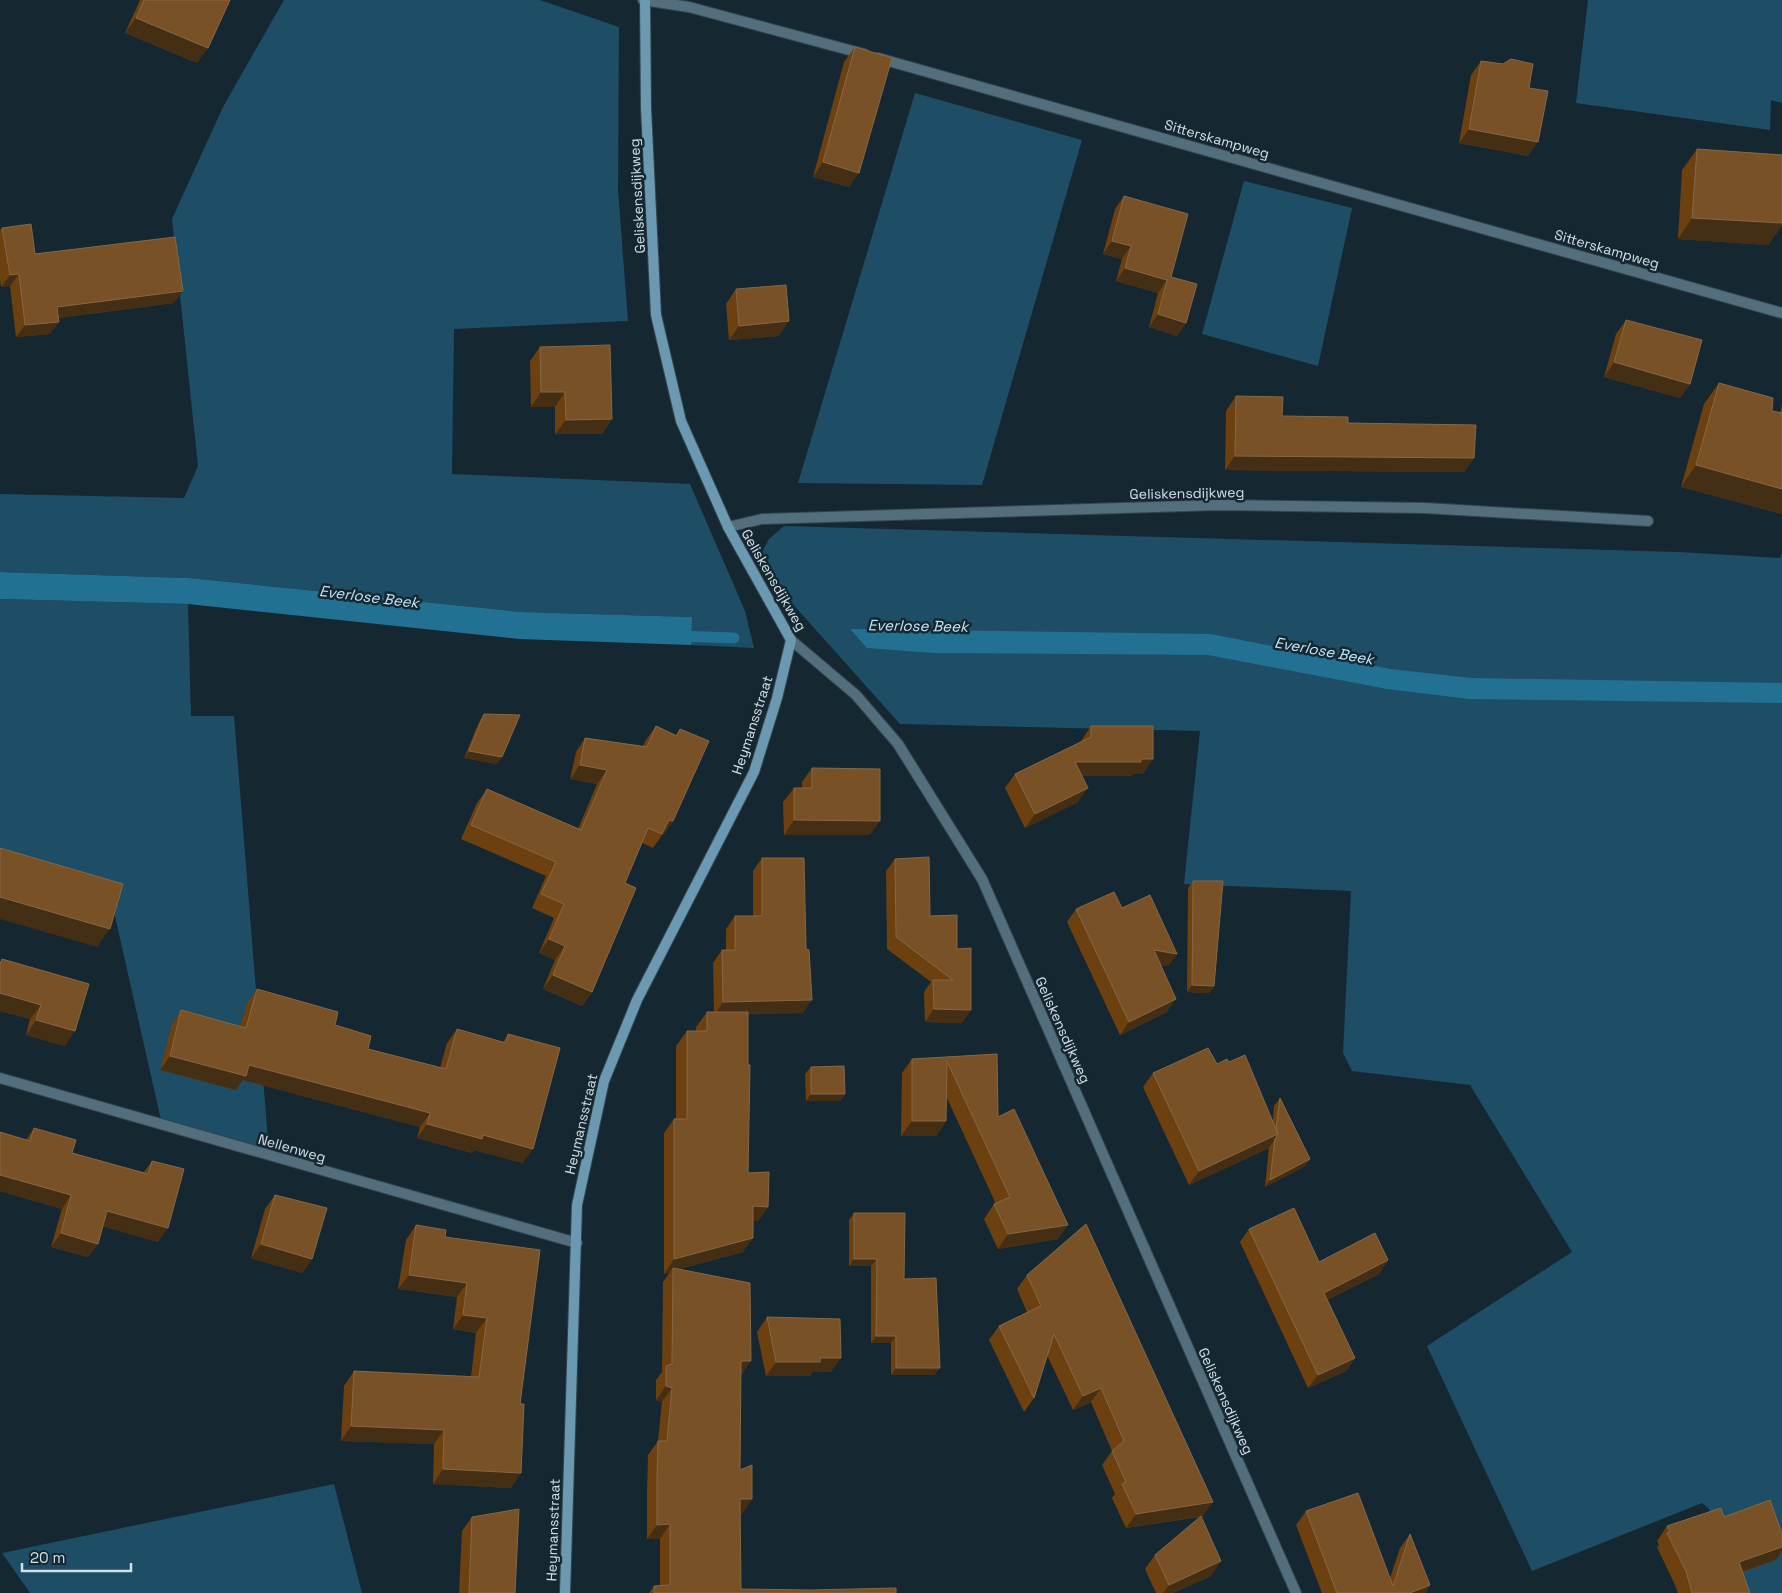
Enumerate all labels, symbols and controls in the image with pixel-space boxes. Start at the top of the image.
street label: Sitterskampweg [1162,115,1272,163]
street label: Geliskensdijkweg [625,138,649,254]
street label: Sitterskampweg [1552,225,1662,273]
street label: Geliskensdijkweg [1129,483,1245,503]
street label: Geliskensdijkweg [737,526,811,634]
water label: Everlose Beek [318,581,422,612]
water label: Everlose Beek [868,615,970,636]
water label: Everlose Beek [1273,632,1377,669]
street label: Heymansstraat [728,673,776,777]
street label: Geliskensdijkweg [1031,974,1095,1086]
street label: Heymansstraat [561,1072,601,1176]
street label: Nellenweg [256,1130,328,1166]
street label: Geliskensdijkweg [1194,1345,1258,1457]
street label: Heymansstraat [542,1478,564,1582]
scale bar [22,1540,131,1572]
text: 20 m [30,1548,65,1567]

